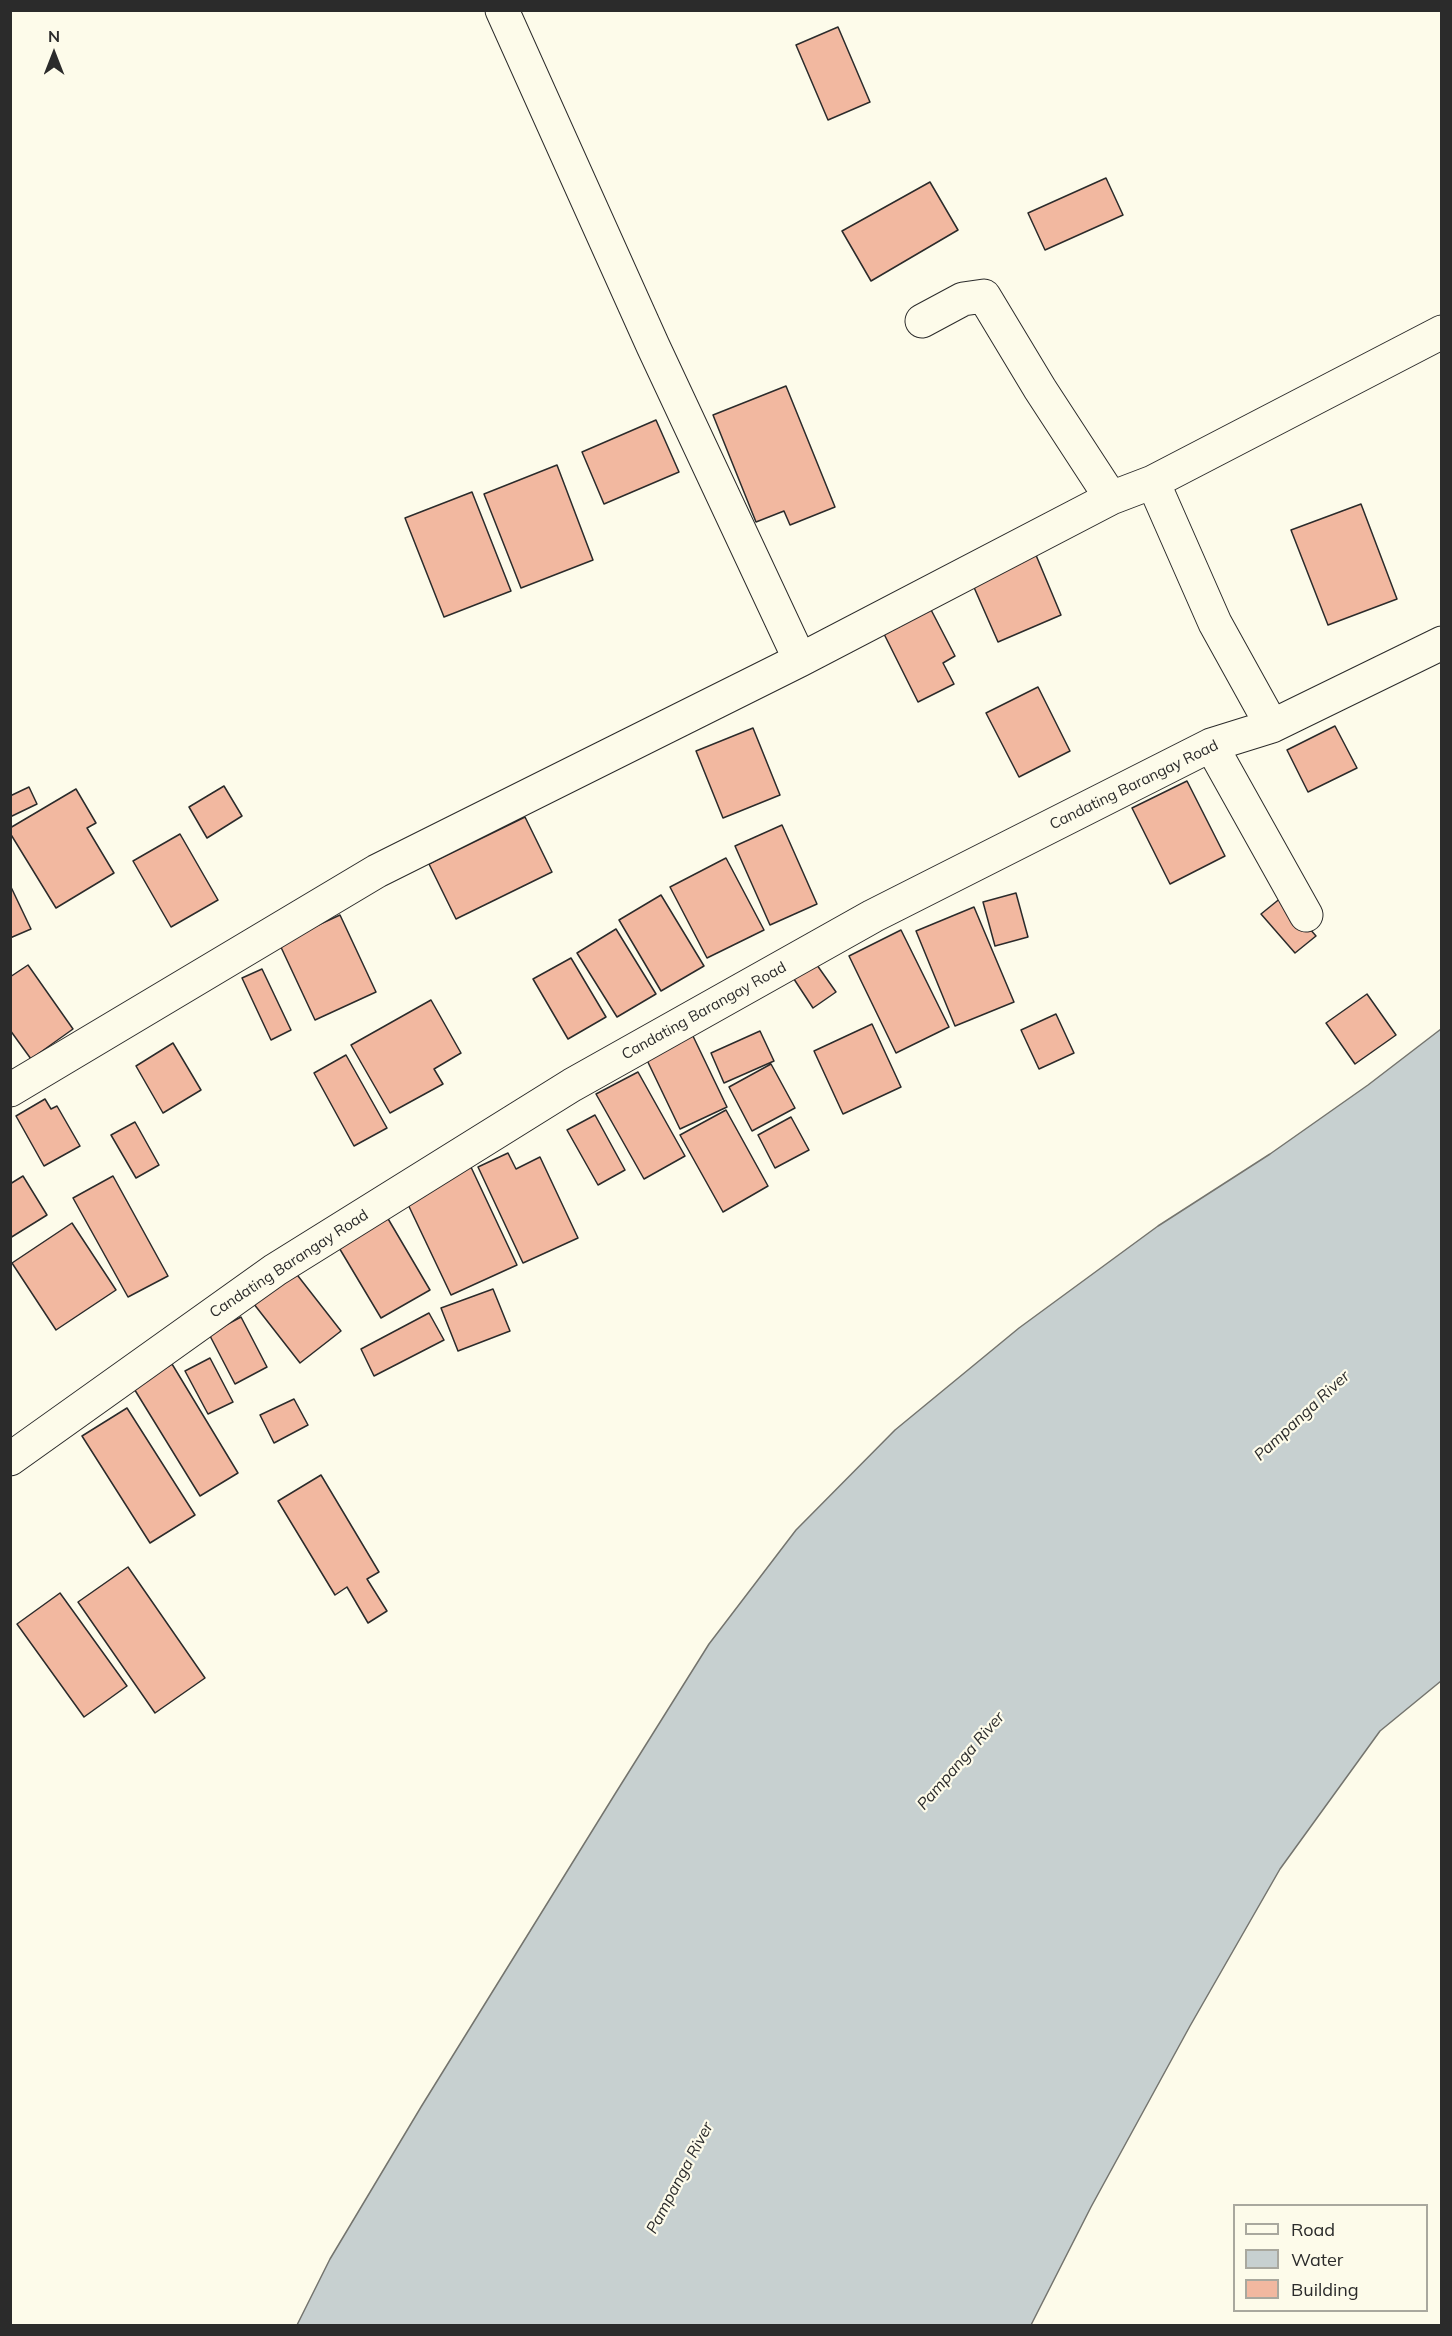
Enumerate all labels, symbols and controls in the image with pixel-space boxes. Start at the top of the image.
north arrow [24,24,84,84]
text: N [48,26,60,46]
street label: Candating Barangay Road [1047,736,1221,834]
street label: Candating Barangay Road [619,958,789,1064]
street label: Candating Barangay Road [206,1206,372,1322]
water label: Pampanga River [1250,1367,1354,1465]
water label: Pampanga River [913,1708,1009,1814]
water label: Pampanga River [643,2119,717,2237]
legend [1233,2204,1428,2312]
text: Road [1291,2218,1335,2241]
text: Water [1291,2248,1343,2271]
text: Building [1291,2278,1359,2301]

